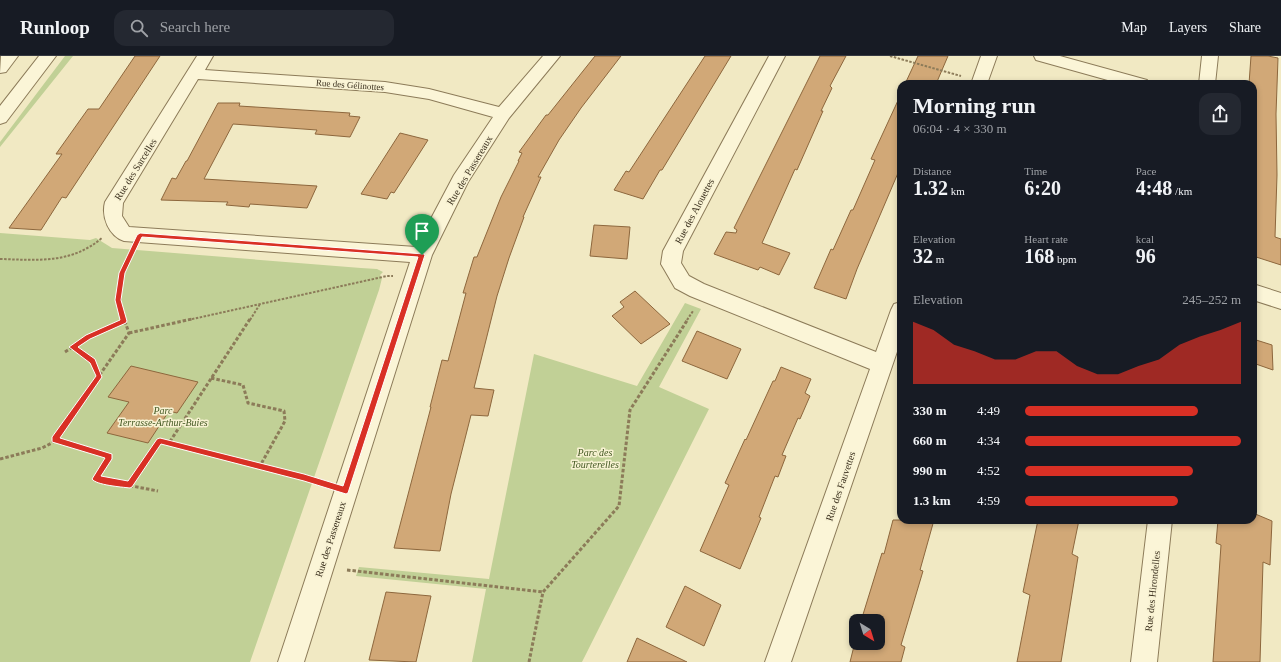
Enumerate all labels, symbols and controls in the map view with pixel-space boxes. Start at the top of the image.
search box [114,10,394,46]
text: Runloop [20,17,90,38]
icon: search [128,17,150,39]
text: Search here [160,19,230,35]
text: Map [1121,20,1147,35]
text: Layers [1169,20,1207,35]
text: Share [1229,20,1261,35]
street label: Rue des Gélinottes [316,78,385,92]
text: Morning run [913,93,1036,118]
button: share [1199,93,1241,135]
text: 06:04 · 4 × 330 m [913,121,1007,136]
street label: Rue des Passereaux [444,134,494,207]
street label: Rue des Sarcelles [112,136,159,202]
text: Distance [913,165,951,177]
text: Time [1024,165,1047,177]
text: Pace [1136,165,1156,177]
street label: Rue des Alouettes [673,177,716,246]
text: 1.32 [913,177,948,199]
text: 6:20 [1024,177,1061,199]
text: 4:48 [1136,177,1172,199]
text: km [948,185,965,197]
text: /km [1172,185,1192,197]
pin [405,214,439,255]
icon: arrive [411,220,433,242]
text: Elevation [913,233,955,245]
text: Heart rate [1024,233,1068,245]
text: kcal [1136,233,1154,245]
text: 32 [913,245,933,267]
text: 168 [1024,245,1054,267]
text: 96 [1136,245,1156,267]
text: m [933,253,944,265]
text: bpm [1054,253,1077,265]
text: Elevation [913,292,963,307]
text: 245–252 m [1182,292,1241,307]
text: 330 m [913,403,947,418]
text: 4:49 [977,403,1000,418]
park label: Parc Terrasse-Arthur-Buies [118,405,208,428]
text: 660 m [913,433,947,448]
text: 4:34 [977,433,1000,448]
park label: Parc des Tourterelles [571,447,619,470]
street label: Rue des Fauvettes [823,450,858,522]
text: 990 m [913,463,947,478]
text: 4:52 [977,463,1000,478]
text: 1.3 km [913,493,951,508]
text: 4:59 [977,493,1000,508]
street label: Rue des Passereaux [313,500,348,578]
street label: Rue des Hirondelles [1143,550,1162,632]
north arrow [849,614,885,650]
map controls [849,614,885,650]

